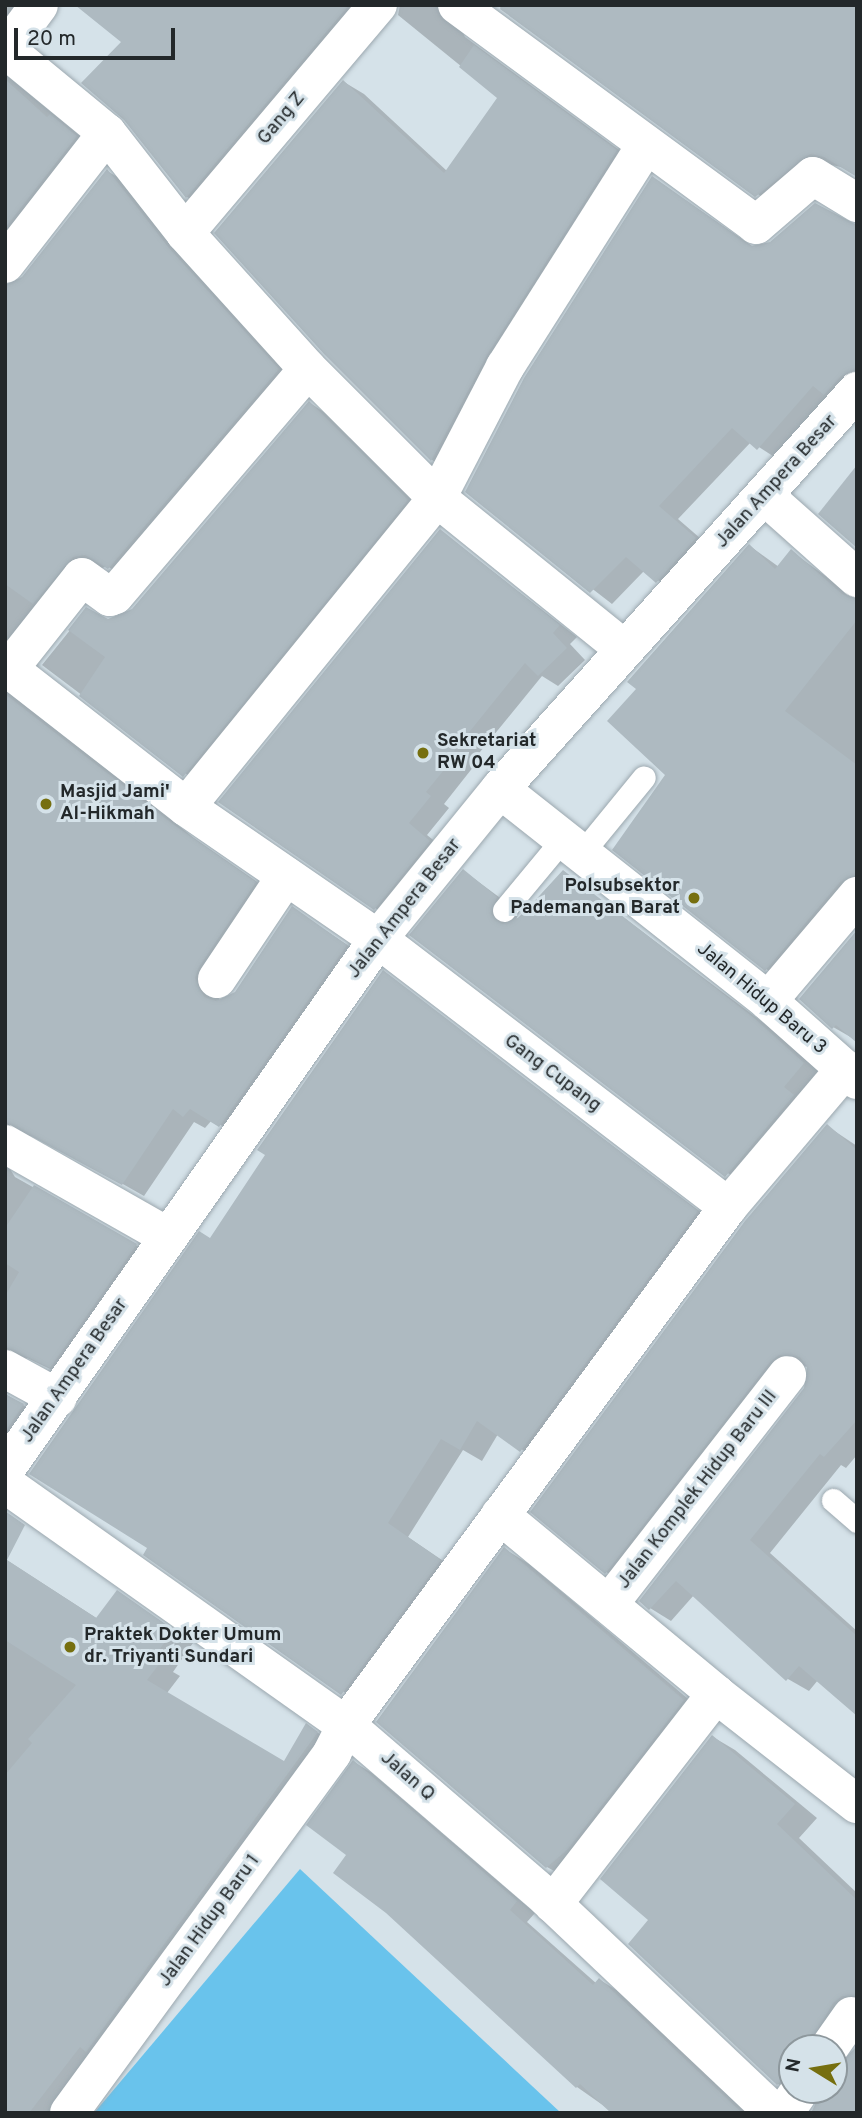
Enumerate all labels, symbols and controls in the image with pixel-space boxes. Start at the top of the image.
scale bar [18,14,178,58]
text: 20 m [27,26,76,53]
street label: Gang Z [253,88,311,150]
street label: Jalan Ampera Besar [711,410,843,554]
place label: Sekretariat RW 04 [437,731,536,775]
marker: Sekretariat RW 04 [415,745,431,761]
place label: Masjid Jami' Al-Hikmah [60,782,170,826]
marker: Masjid Jami' Al-Hikmah [38,796,54,812]
street label: Jalan Ampera Besar [343,834,467,984]
place label: Polsubsektor Pademangan Barat [510,876,680,920]
marker: Polsubsektor Pademangan Barat [686,890,702,906]
street label: Jalan Hidup Baru 3 [692,938,830,1060]
street label: Gang Cupang [499,1030,605,1118]
street label: Jalan Ampera Besar [16,1294,134,1448]
street label: Jalan Komplek Hidup Baru III [613,1386,783,1594]
place label: Praktek Dokter Umum dr. Triyanti Sundari [84,1625,281,1669]
marker: Praktek Dokter Umum dr. Triyanti Sundari [62,1639,78,1655]
street label: Jalan Q [375,1747,439,1807]
street label: Jalan Hidup Baru 1 [154,1850,266,1992]
north arrow [778,2034,848,2104]
text: N [781,2056,807,2074]

